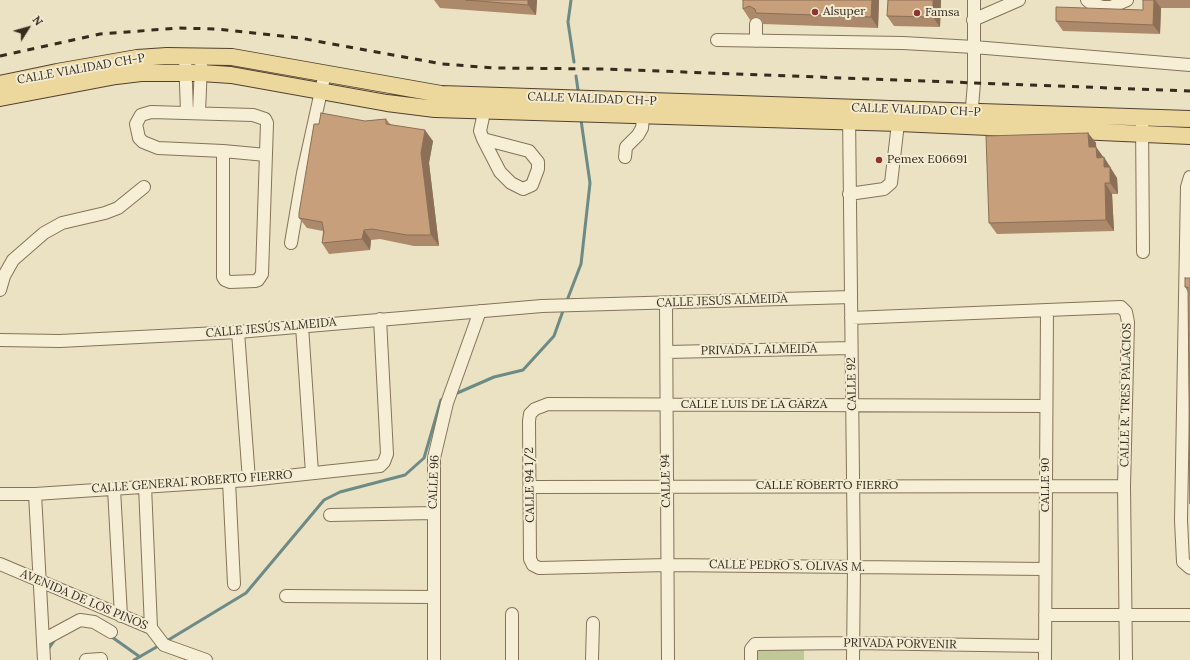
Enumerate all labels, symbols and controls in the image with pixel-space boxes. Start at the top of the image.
place label: Alsuper [823,5,865,19]
place label: Famsa [925,6,960,20]
marker: Alsuper [810,7,820,17]
north arrow [8,8,48,48]
marker: Famsa [912,8,922,18]
text: N [29,13,46,28]
street label: CALLE VIALIDAD CH-P [16,51,146,87]
street label: CALLE VIALIDAD CH-P [527,90,657,108]
street label: CALLE VIALIDAD CH-P [851,101,981,119]
place label: Pemex E06691 [887,153,967,167]
marker: Pemex E06691 [874,155,884,165]
street label: CALLE JESÚS ALMEIDA [656,292,788,310]
street label: CALLE JESÚS ALMEIDA [205,315,337,341]
street label: CALLE R. TRES PALACIOS [1118,323,1134,467]
street label: PRIVADA J. ALMEIDA [701,342,817,358]
street label: CALLE 92 [844,357,860,411]
street label: CALLE LUIS DE LA GARZA [681,398,827,412]
street label: CALLE 94 1/2 [522,447,538,523]
street label: CALLE 94 [658,454,674,508]
street label: CALLE 96 [426,455,442,509]
street label: CALLE 90 [1039,458,1053,512]
street label: CALLE GENERAL ROBERTO FIERRO [91,468,293,496]
street label: CALLE ROBERTO FIERRO [756,479,898,493]
street label: CALLE PEDRO S. OLIVAS M. [709,557,865,575]
street label: AVENIDA DE LOS PINOS [18,567,150,633]
street label: PRIVADA PORVENIR [843,636,957,652]

